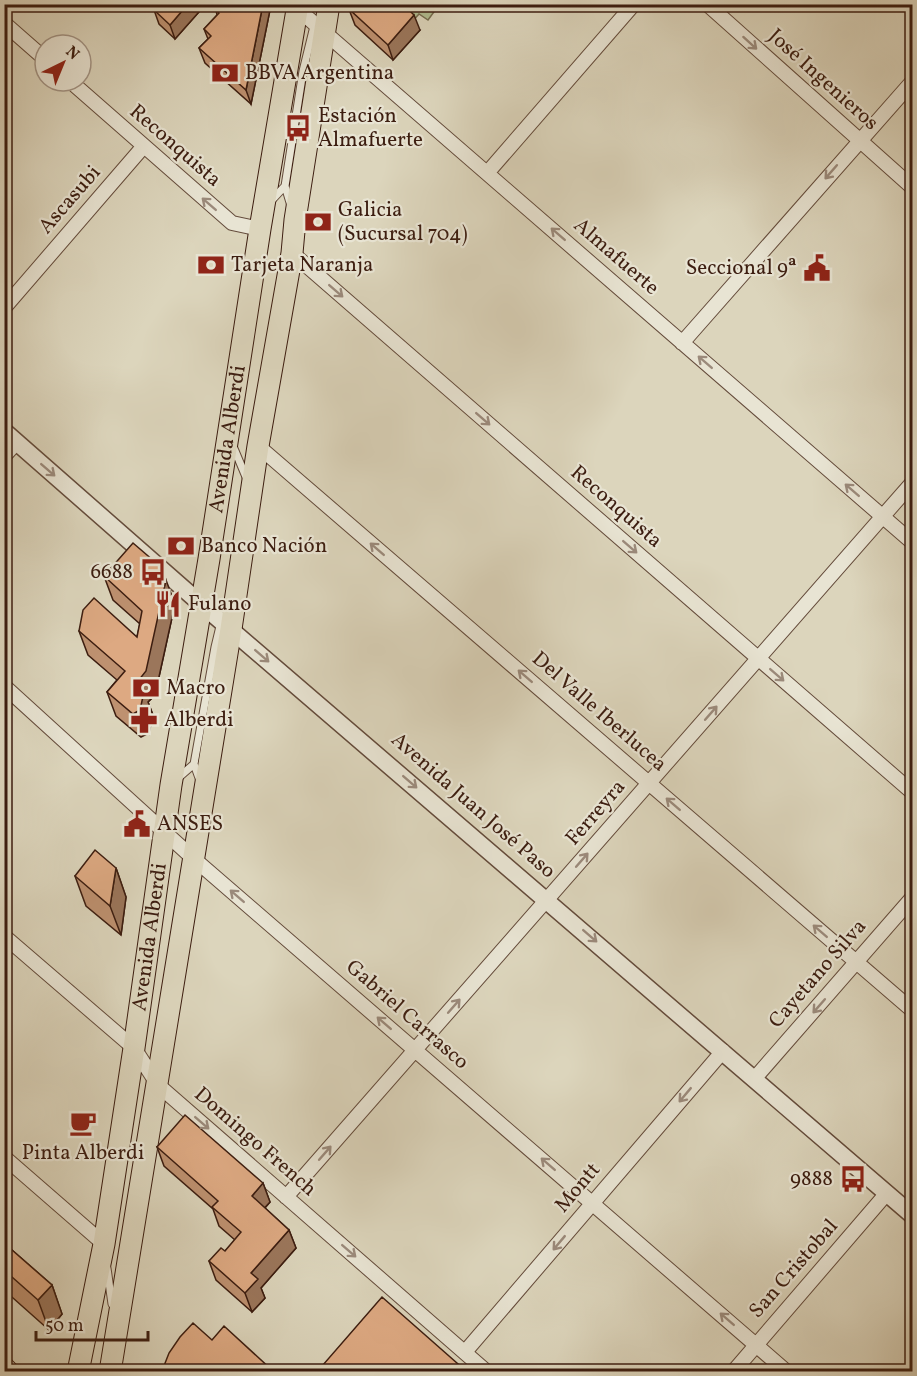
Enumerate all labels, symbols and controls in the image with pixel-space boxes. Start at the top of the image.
street label: José Ingenieros [761,23,885,138]
north arrow [33,33,93,93]
one-way arrow [742,36,757,50]
text: N [60,41,84,66]
bank icon: BBVA Argentina [210,58,240,88]
place label: BBVA Argentina [245,59,394,88]
street label: Reconquista [123,98,227,194]
place label: Estación Almafuerte [318,102,423,155]
bus stop icon: Estación Almafuerte [283,113,313,143]
street label: Ascasubi [32,159,108,241]
one-way arrow [824,164,838,179]
place label: Galicia (Sucursal 704) [338,196,468,249]
one-way arrow [201,197,217,210]
bank icon: Galicia (Sucursal 704) [303,207,333,237]
street label: Almafuerte [567,212,665,302]
one-way arrow [551,227,566,241]
bank icon: Tarjeta Naranja [196,250,226,280]
place label: Tarjeta Naranja [231,251,373,280]
public building icon: Seccional 9ª [802,253,832,283]
place label: Seccional 9ª [686,254,797,283]
one-way arrow [328,284,343,298]
one-way arrow [697,356,713,369]
street label: Avenida Alberdi [202,363,253,515]
one-way arrow [475,412,490,426]
street label: Reconquista [564,459,668,555]
one-way arrow [41,463,56,477]
one-way arrow [845,483,860,497]
bank icon: Banco Nación [166,531,196,561]
place label: Banco Nación [201,532,327,561]
one-way arrow [622,540,637,554]
one-way arrow [370,542,385,556]
bus stop icon: 6688 [138,557,168,587]
place label: 6688 [90,558,133,587]
restaurant icon: Fulano [153,589,183,619]
place label: Fulano [188,590,251,619]
street label: Del Valle Iberlucea [525,645,673,779]
one-way arrow [254,649,270,662]
one-way arrow [769,668,784,682]
one-way arrow [517,670,533,683]
bank icon: Macro [131,673,161,703]
place label: Macro [166,674,225,703]
pharmacy icon: Alberdi [129,705,159,735]
place label: Alberdi [164,706,233,735]
one-way arrow [704,706,718,721]
street label: Avenida Juan José Paso [384,726,562,886]
street label: Ferreyra [559,774,633,852]
one-way arrow [402,775,417,789]
one-way arrow [666,797,681,811]
public building icon: ANSES [122,809,152,839]
place label: ANSES [157,810,223,839]
one-way arrow [575,852,589,867]
street label: Avenida Alberdi [125,861,174,1013]
one-way arrow [229,889,245,902]
street label: Cayetano Silva [762,913,874,1035]
one-way arrow [813,924,828,938]
one-way arrow [582,930,598,943]
street label: Gabriel Carrasco [339,953,475,1077]
one-way arrow [447,998,460,1014]
one-way arrow [812,998,826,1013]
one-way arrow [377,1016,392,1030]
street label: Domingo French [187,1081,323,1203]
one-way arrow [678,1087,692,1102]
cafe icon: Pinta Alberdi [68,1108,98,1138]
one-way arrow [194,1116,209,1130]
place label: Pinta Alberdi [22,1139,144,1168]
one-way arrow [318,1146,332,1161]
one-way arrow [541,1157,556,1171]
street label: Montt [548,1157,608,1219]
bus stop icon: 9888 [838,1164,868,1194]
place label: 9888 [790,1165,833,1194]
street label: San Cristobal [743,1213,845,1325]
one-way arrow [552,1235,565,1251]
one-way arrow [341,1244,356,1258]
scale bar [36,1304,148,1342]
one-way arrow [719,1313,735,1326]
text: 50 m [45,1314,84,1339]

